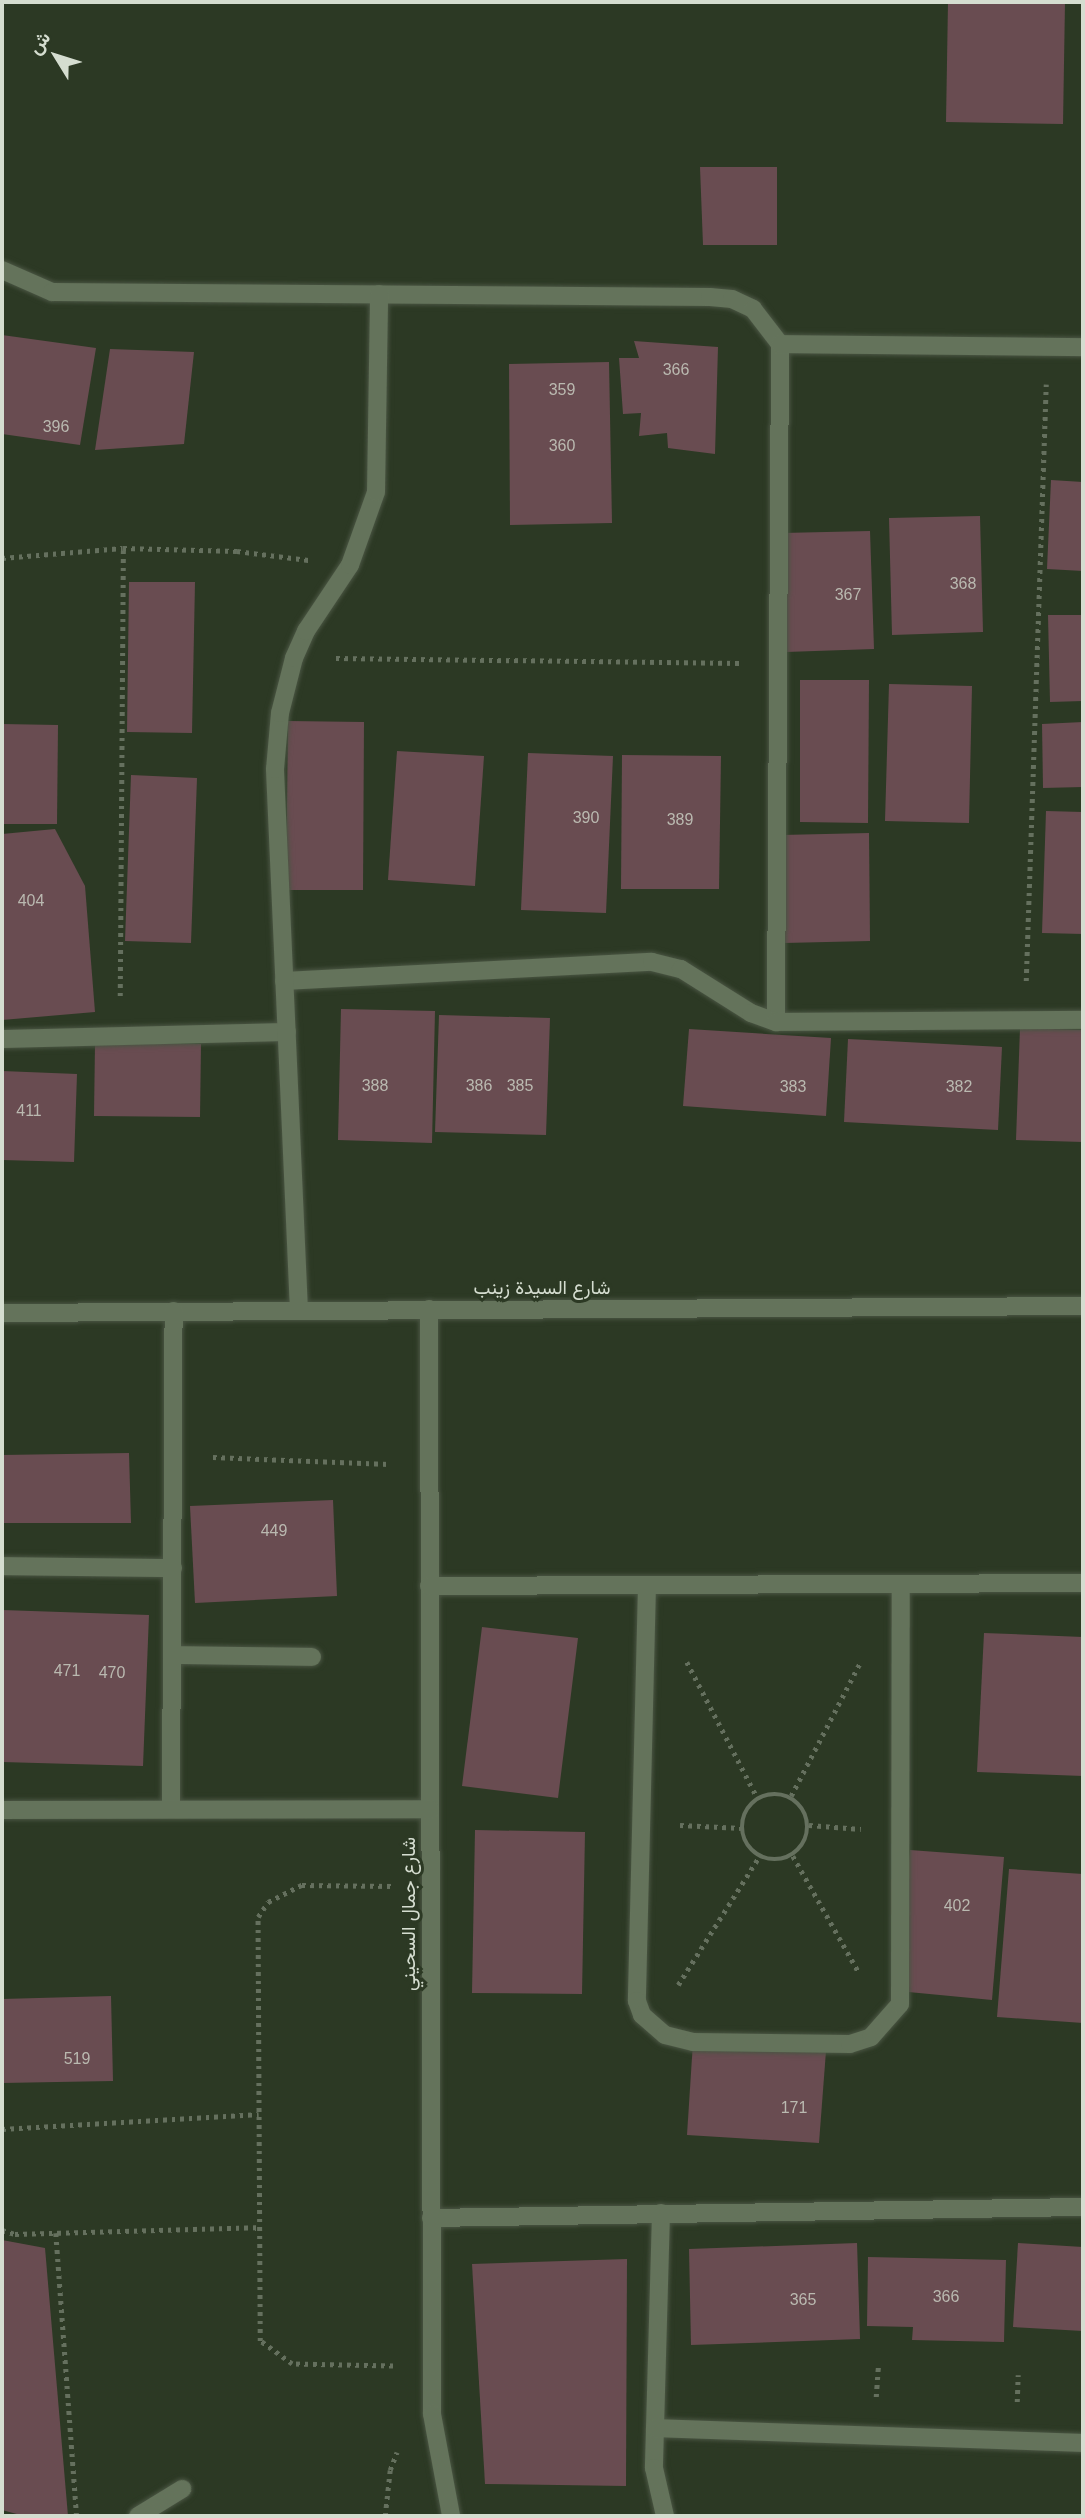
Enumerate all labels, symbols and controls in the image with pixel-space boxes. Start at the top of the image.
north arrow [21,21,91,91]
text: ش [24,27,54,58]
house number: 366 [663,360,689,380]
house number: 359 [549,380,575,400]
house number: 396 [43,417,69,437]
house number: 360 [549,436,575,456]
house number: 368 [950,574,976,594]
house number: 367 [835,585,861,605]
house number: 390 [573,808,599,828]
house number: 389 [667,810,693,830]
house number: 404 [18,891,44,911]
house number: 388 [362,1076,388,1096]
house number: 386 [466,1076,492,1096]
house number: 385 [507,1076,533,1096]
house number: 383 [780,1077,806,1097]
house number: 382 [946,1077,972,1097]
house number: 411 [16,1101,42,1121]
street label: شارع السيدة زينب [473,1277,611,1299]
house number: 449 [261,1521,287,1541]
house number: 471 [54,1661,80,1681]
house number: 470 [99,1663,125,1683]
street label: شارع جمال السحيني [398,1837,420,1991]
house number: 402 [944,1896,970,1916]
house number: 519 [64,2049,90,2069]
house number: 171 [781,2098,807,2118]
house number: 366 [933,2287,959,2307]
house number: 365 [790,2290,816,2310]

